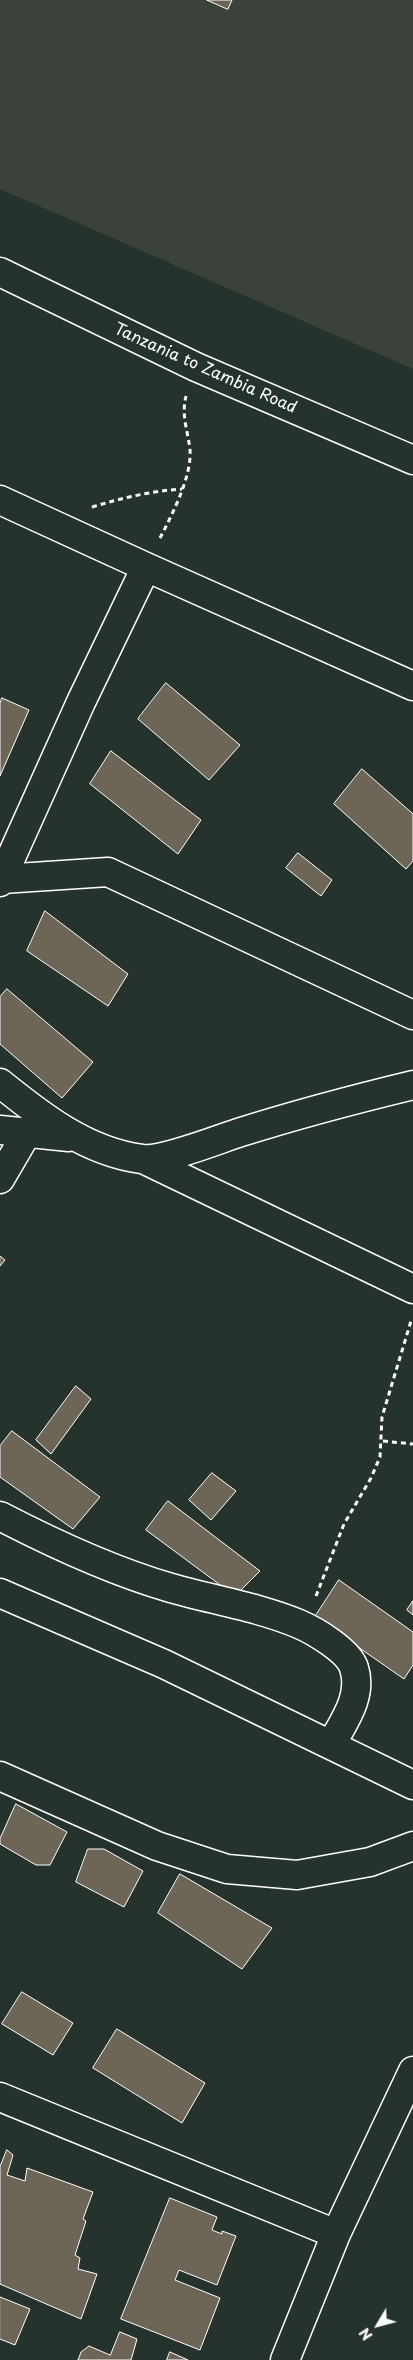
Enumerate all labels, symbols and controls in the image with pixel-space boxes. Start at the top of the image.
street label: Tanzania to Zambia Road [111,320,299,418]
north arrow [353,2300,403,2350]
text: N [354,2324,377,2345]

